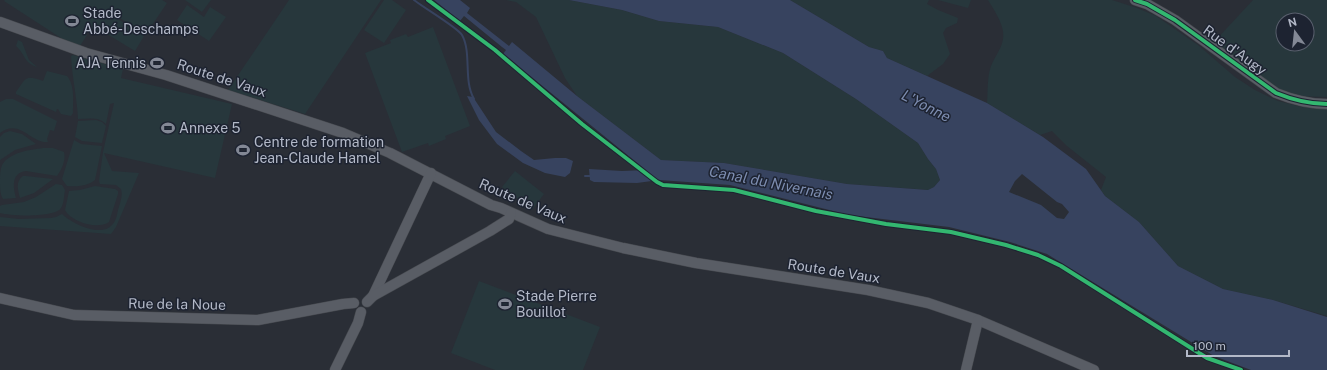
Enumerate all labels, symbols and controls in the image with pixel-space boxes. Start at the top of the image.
place label: Stade Abbé-Deschamps [83,5,198,37]
north arrow [1275,12,1315,52]
sports icon: Stade Abbé-Deschamps [64,13,80,29]
text: N [1287,15,1298,29]
street label: Rue d'Augy [1200,22,1270,79]
place label: AJA Tennis [76,55,146,71]
sports icon: AJA Tennis [149,55,165,71]
street label: Route de Vaux [175,56,269,100]
water label: L'Yonne [899,86,954,125]
sports icon: Annexe 5 [160,120,176,136]
place label: Annexe 5 [179,120,240,136]
place label: Centre de formation Jean-Claude Hamel [254,134,384,166]
sports icon: Centre de formation Jean-Claude Hamel [235,142,251,158]
water label: Canal du Nivernais [708,162,834,203]
street label: Route de Vaux [477,175,569,227]
street label: Route de Vaux [787,256,881,286]
place label: Stade Pierre Bouillot [516,288,597,320]
street label: Rue de la Noue [128,295,226,313]
sports icon: Stade Pierre Bouillot [497,296,513,312]
scale bar [1187,332,1289,358]
text: 100 m [1193,339,1226,353]

